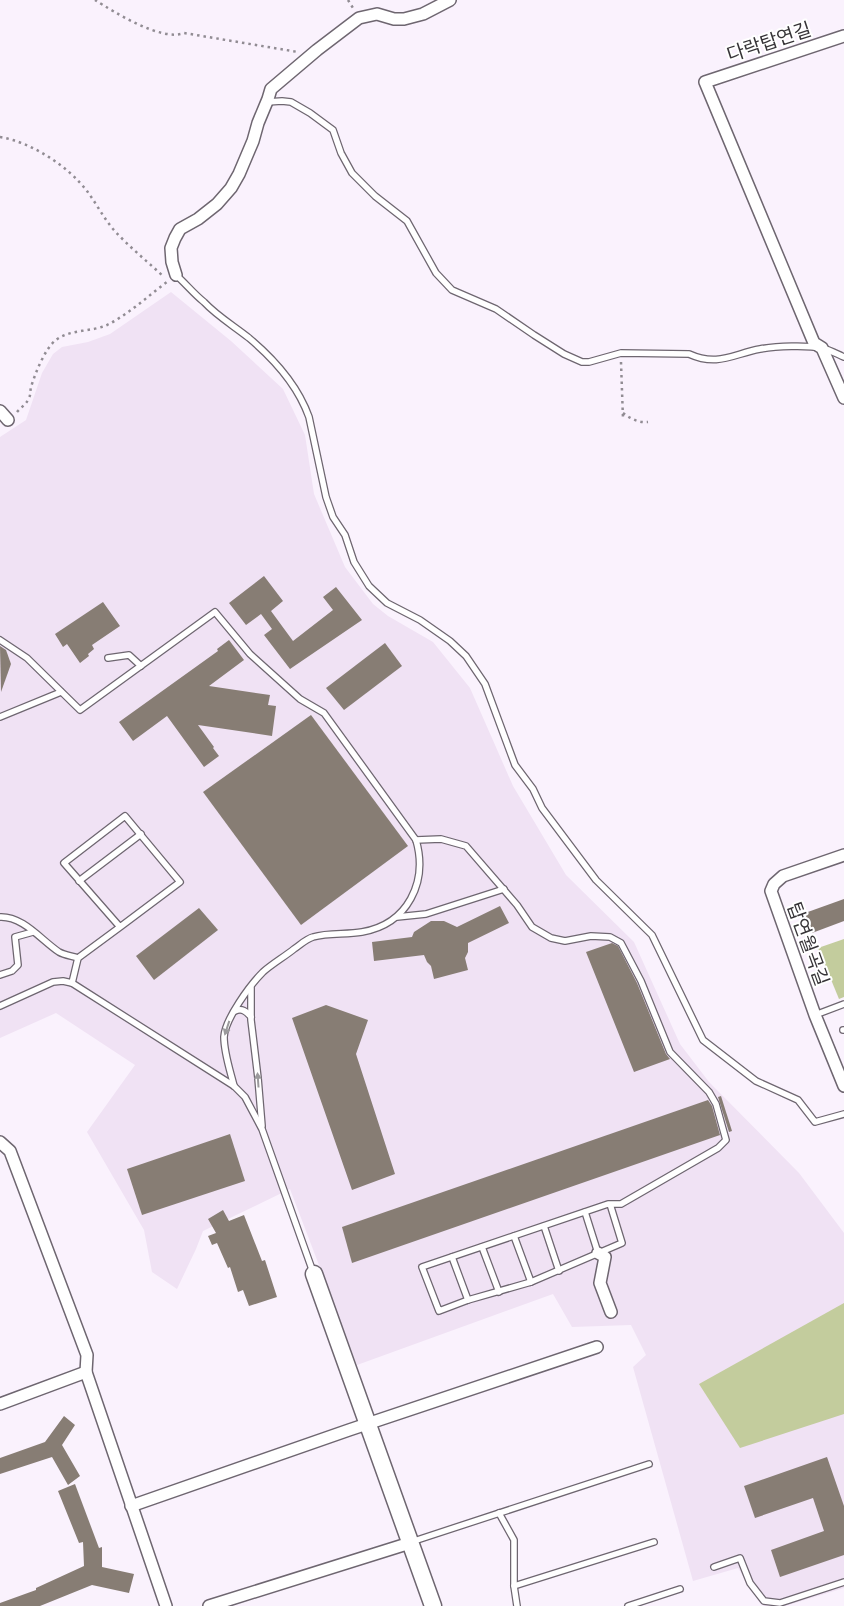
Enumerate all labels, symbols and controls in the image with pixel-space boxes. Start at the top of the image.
street label: 다락탑연길 [723,16,815,68]
street label: 탑연월곡길 [780,898,836,990]
one-way arrow [223,1021,231,1036]
one-way arrow [254,1072,262,1088]

